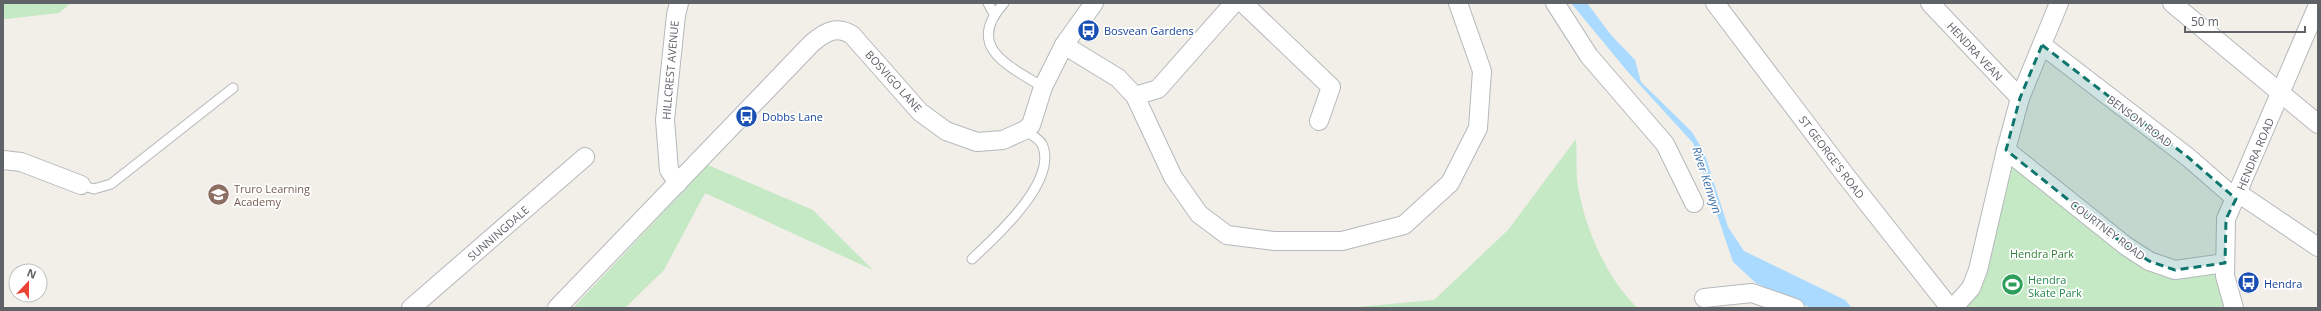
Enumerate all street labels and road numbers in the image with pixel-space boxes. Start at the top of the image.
street label: HENDRA VEAN [1944,18,2006,84]
street label: HILLCREST AVENUE [658,20,682,120]
street label: BOSVIGO LANE [862,47,926,115]
street label: BENSON ROAD [2105,92,2175,150]
street label: ST GEORGE'S ROAD [1796,113,1868,201]
street label: HENDRA ROAD [2233,115,2277,193]
street label: COURTNEY ROAD [2068,197,2148,263]
street label: SUNNINGDALE [464,202,532,264]

